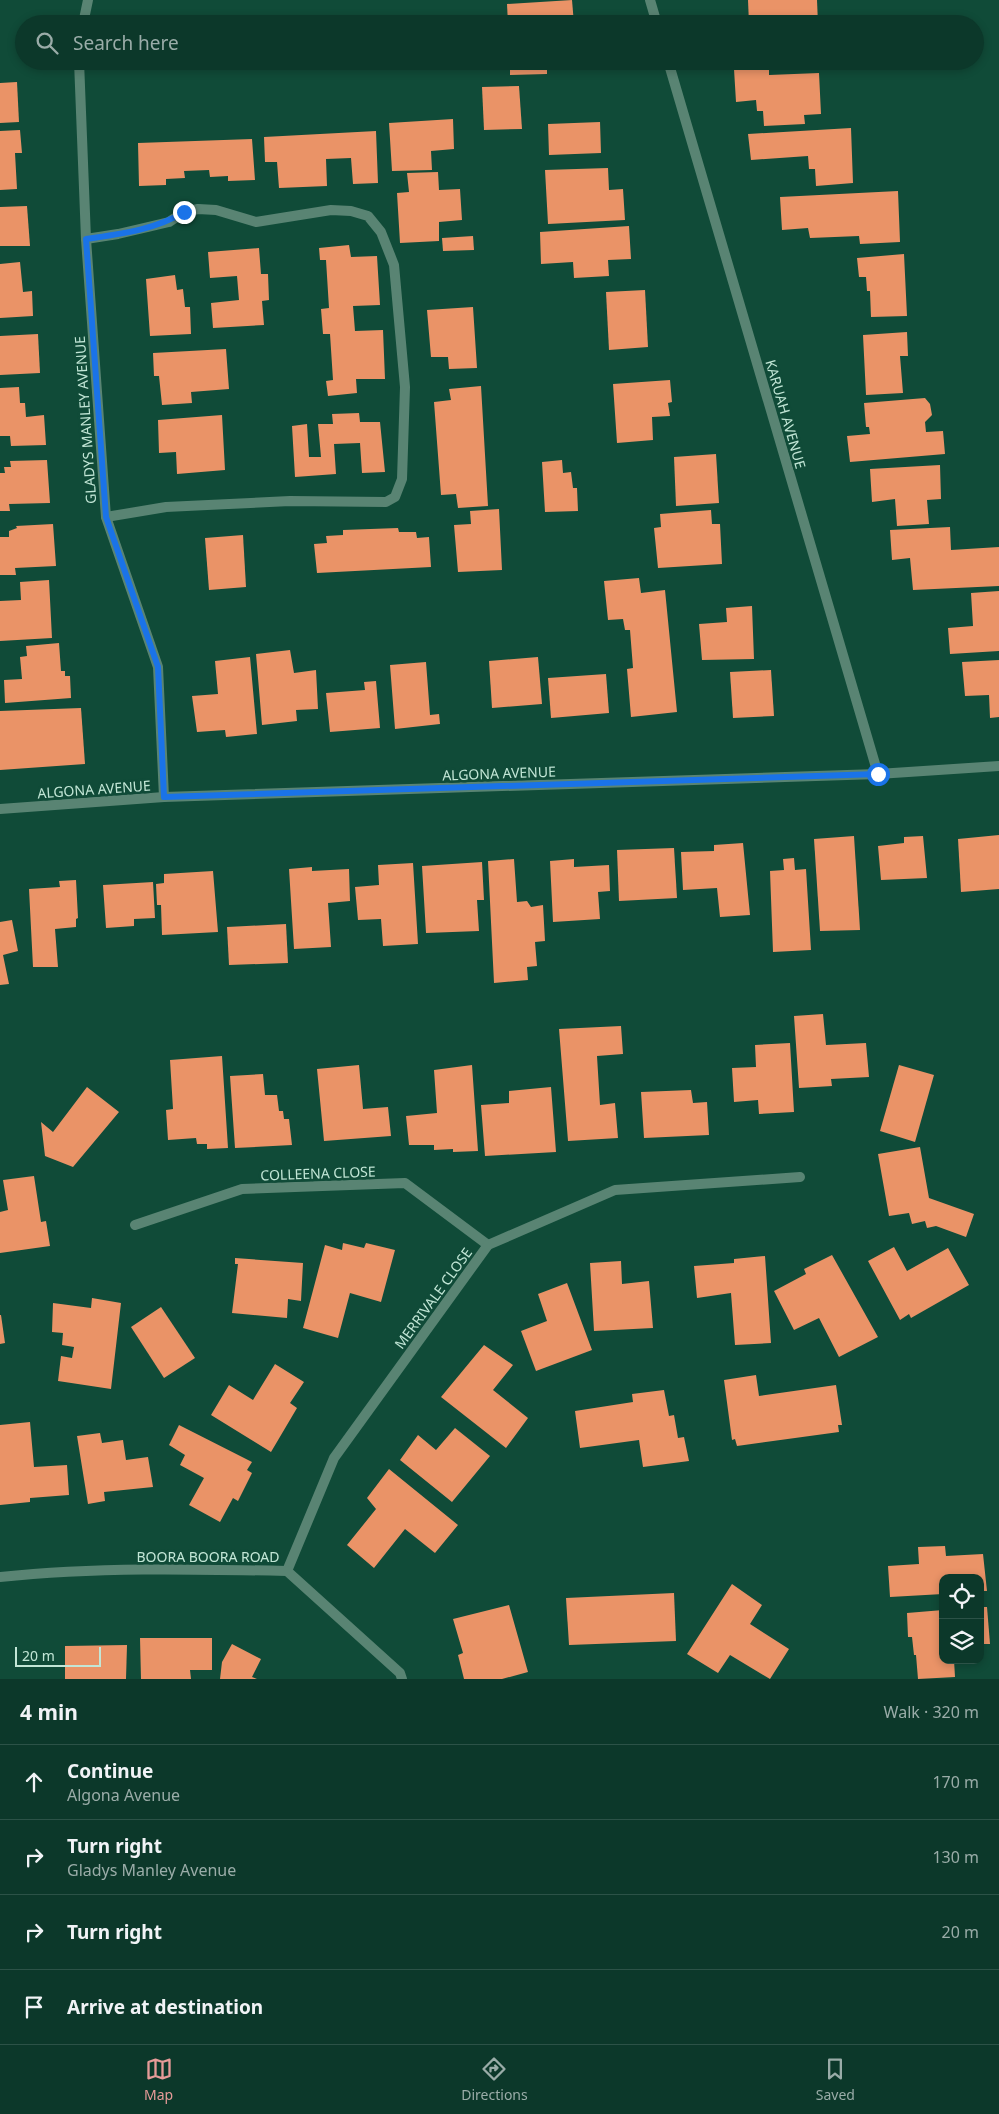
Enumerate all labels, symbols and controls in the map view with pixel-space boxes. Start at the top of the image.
search box [15,15,984,70]
icon: search [33,29,61,57]
text: Search here [73,30,179,56]
route end [173,201,196,224]
street label: GLADYS MANLEY AVENUE [70,336,100,504]
street label: KARUAH AVENUE [761,357,811,471]
street label: ALGONA AVENUE [442,762,556,784]
route start [867,763,890,786]
street label: ALGONA AVENUE [37,776,151,802]
street label: COLLEENA CLOSE [260,1161,376,1185]
street label: MERRIVALE CLOSE [390,1244,476,1352]
street label: BOORA BOORA ROAD [136,1547,280,1566]
map controls [939,1574,984,1664]
button: locate [939,1574,984,1619]
button: layers [939,1619,984,1664]
scale bar [15,1644,101,1667]
text: 20 m [22,1646,55,1665]
text: 4 min [20,1698,78,1726]
text: Walk · 320 m [884,1701,979,1723]
text: Continue [67,1758,153,1784]
icon: ahead [20,1768,48,1796]
text: 170 m [932,1771,979,1793]
text: Algona Avenue [67,1784,180,1806]
text: Turn right [67,1833,162,1859]
icon: right [20,1843,48,1871]
text: 130 m [932,1846,979,1868]
text: Gladys Manley Avenue [67,1859,236,1881]
icon: right [20,1918,48,1946]
text: Turn right [67,1919,162,1945]
text: 20 m [942,1921,979,1943]
icon: arrive [20,1993,48,2021]
text: Arrive at destination [67,1994,263,2020]
tab: Map [144,2055,173,2104]
tab: Directions [461,2055,528,2104]
tab: Saved [816,2055,855,2104]

